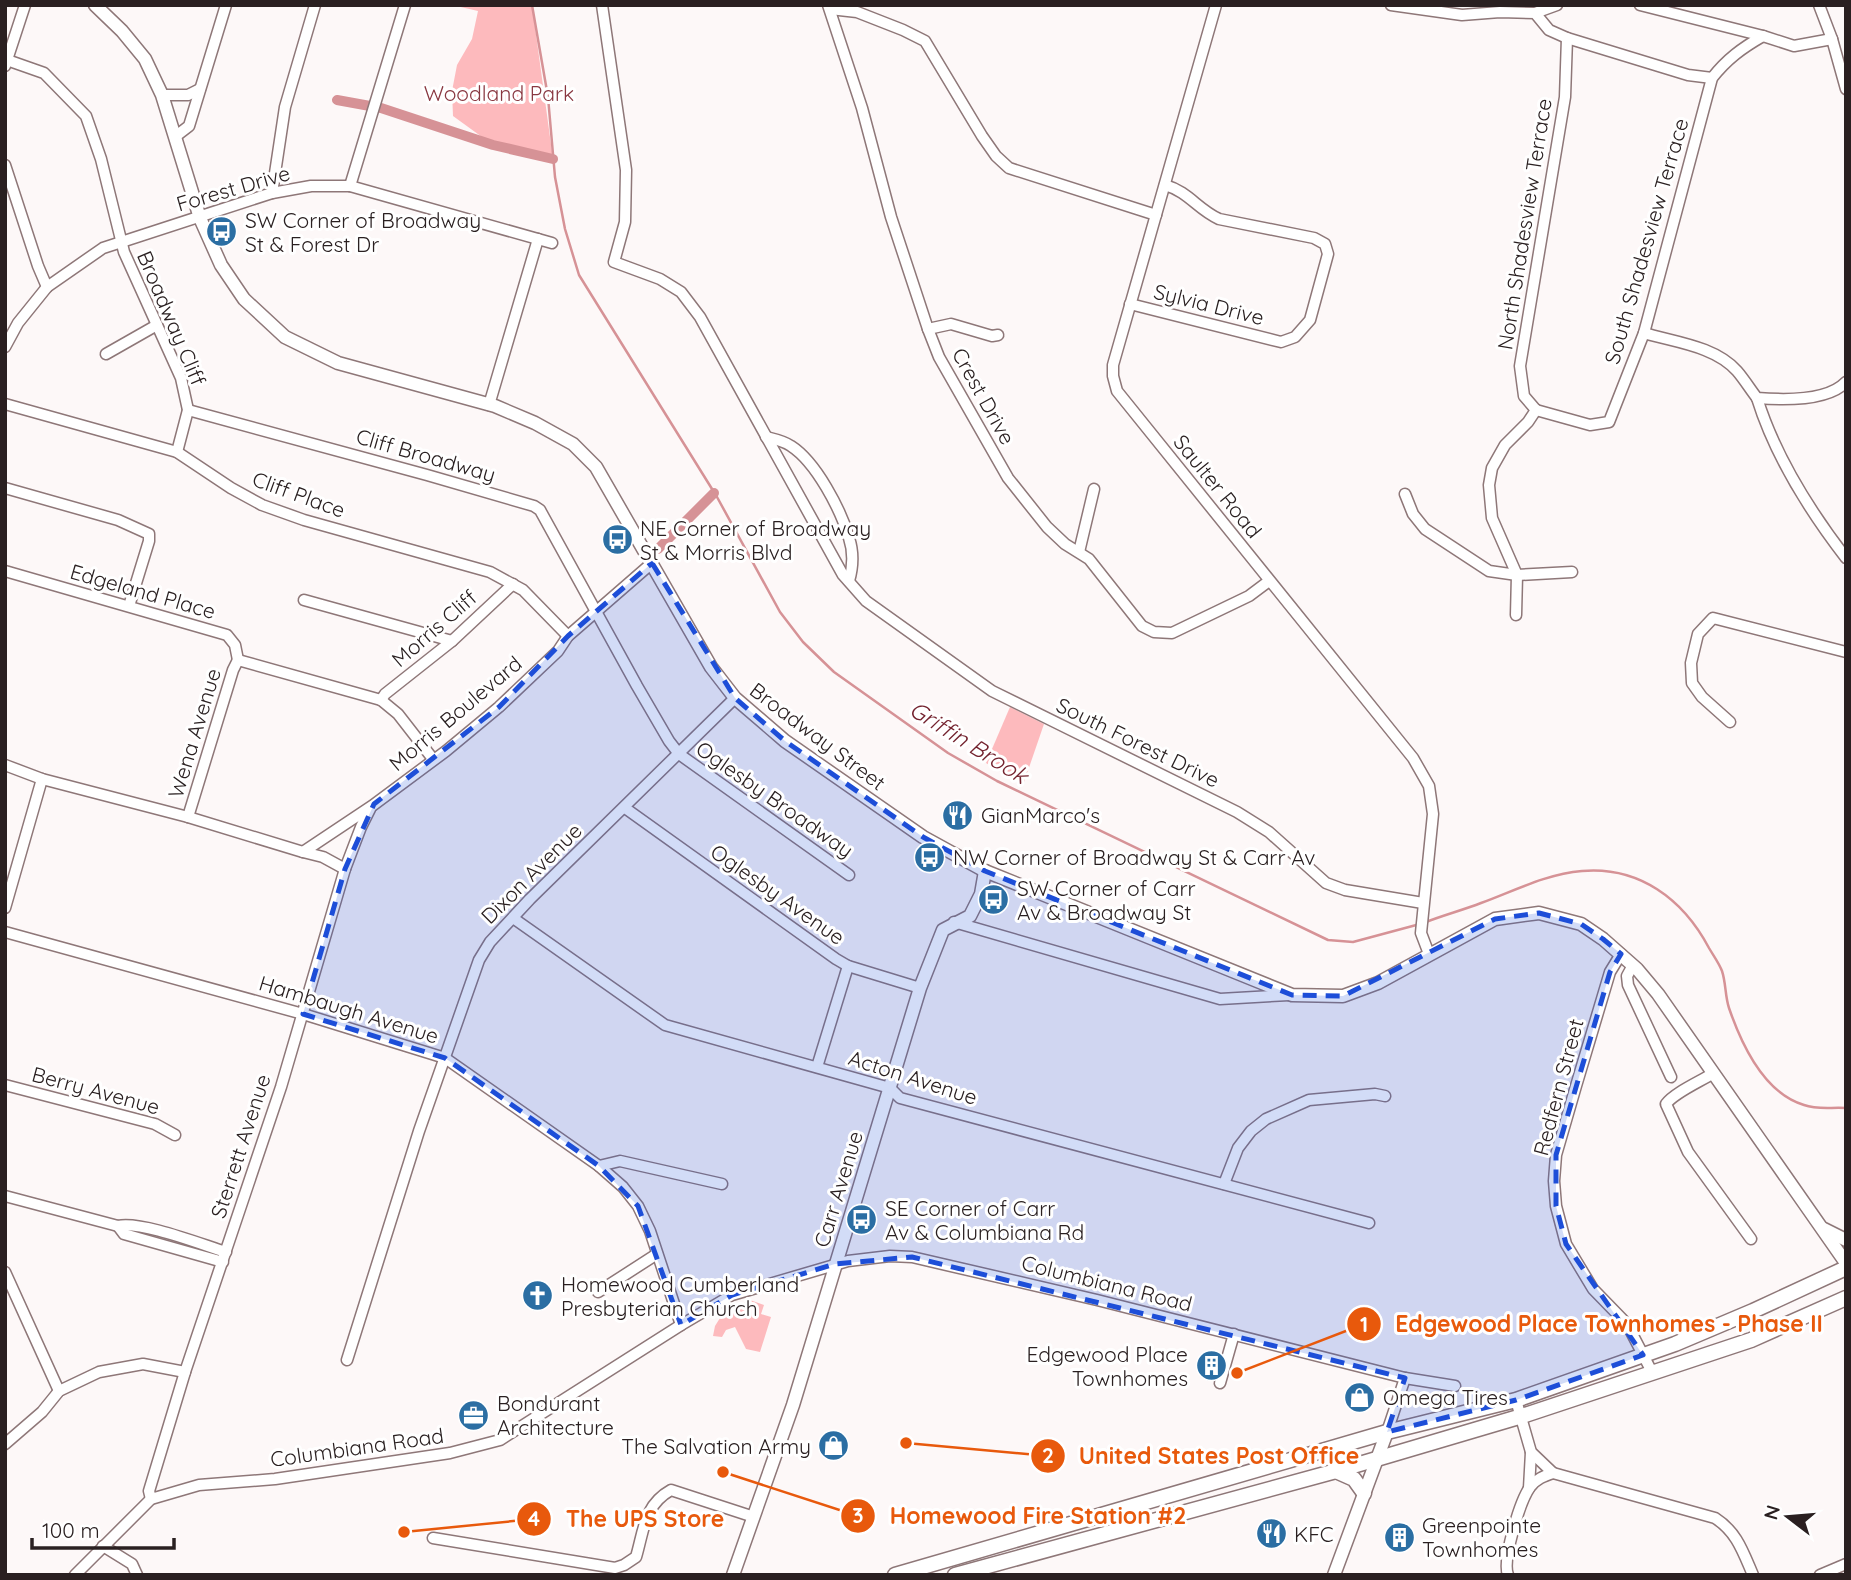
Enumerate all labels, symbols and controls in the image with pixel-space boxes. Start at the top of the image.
park label: Woodland Park [424,80,574,106]
street label: North Shadesview Terrace [1491,96,1557,352]
street label: South Shadesview Terrace [1598,115,1694,367]
street label: Forest Drive [173,159,293,217]
place label: SW Corner of Broadway St & Forest Dr [245,207,481,257]
bus stop icon: SW Corner of Broadway St & Forest Dr [205,215,239,249]
street label: Broadway Cliff [132,247,212,389]
street label: Sylvia Drive [1151,278,1267,330]
street label: Crest Drive [947,343,1021,449]
street label: Cliff Broadway [353,423,499,487]
street label: Saulter Road [1168,429,1268,543]
street label: Cliff Place [249,465,349,523]
place label: NE Corner of Broadway St & Morris Blvd [640,515,871,565]
bus stop icon: NE Corner of Broadway St & Morris Blvd [600,523,634,557]
street label: Edgeland Place [67,558,219,624]
street label: Morris Cliff [386,584,482,672]
street label: Morris Boulevard [383,650,527,776]
street label: Wena Avenue [162,665,226,801]
street label: Broadway Street [745,677,891,795]
street label: South Forest Drive [1052,691,1224,793]
water label: Griffin Brook [904,694,1035,791]
street label: Oglesby Broadway [691,735,859,863]
restaurant icon: GianMarco's [941,798,975,832]
place label: GianMarco's [981,802,1100,828]
street label: Dixon Avenue [475,817,587,929]
street label: Oglesby Avenue [706,838,850,950]
bus stop icon: NW Corner of Broadway St & Carr Av [913,840,947,874]
place label: NW Corner of Broadway St & Carr Av [953,844,1315,870]
place label: SW Corner of Carr Av & Broadway St [1017,875,1196,925]
bus stop icon: SW Corner of Carr Av & Broadway St [977,883,1011,917]
street label: Hambaugh Avenue [256,969,442,1049]
street label: Redfern Street [1527,1016,1589,1158]
street label: Acton Avenue [845,1044,981,1110]
street label: Berry Avenue [29,1060,163,1120]
street label: Sterrett Avenue [204,1071,276,1221]
street label: Carr Avenue [808,1128,868,1250]
place label: SE Corner of Carr Av & Columbiana Rd [885,1195,1084,1245]
bus stop icon: SE Corner of Carr Av & Columbiana Rd [845,1203,879,1237]
street label: Columbiana Road [1019,1249,1195,1317]
place label: Homewood Cumberland Presbyterian Church [561,1271,799,1321]
church icon: Homewood Cumberland Presbyterian Church [521,1279,555,1313]
callout: Edgewood Place Townhomes - Phase II [1346,1302,1837,1346]
text: Edgewood Place Townhomes - Phase II [1395,1309,1823,1338]
text: 1 [1360,1311,1368,1337]
place label: Edgewood Place Townhomes [1026,1341,1188,1391]
building icon: Edgewood Place Townhomes [1194,1349,1228,1383]
shop icon: Omega Tires [1343,1380,1377,1414]
place label: Omega Tires [1383,1384,1508,1410]
place label: Bondurant Architecture [497,1390,614,1440]
office icon: Bondurant Architecture [457,1398,491,1432]
street label: Columbiana Road [269,1422,445,1472]
shop icon: The Salvation Army [817,1429,851,1463]
place label: The Salvation Army [621,1433,811,1459]
callout: United States Post Office [1030,1434,1374,1478]
text: United States Post Office [1079,1441,1359,1470]
text: 2 [1042,1442,1054,1468]
north arrow [1753,1482,1823,1552]
callout: Homewood Fire Station #2 [840,1494,1200,1538]
callout: The UPS Store [517,1497,738,1541]
text: Homewood Fire Station #2 [890,1501,1186,1530]
text: 3 [852,1502,864,1528]
text: N [1758,1502,1785,1522]
text: The UPS Store [566,1504,724,1533]
text: 4 [528,1505,540,1531]
scale bar [32,1506,173,1550]
place label: Greenpointe Townhomes [1422,1512,1541,1562]
text: 100 m [42,1517,100,1543]
restaurant icon: KFC [1254,1517,1288,1551]
building icon: Greenpointe Townhomes [1382,1520,1416,1554]
place label: KFC [1294,1521,1334,1547]

